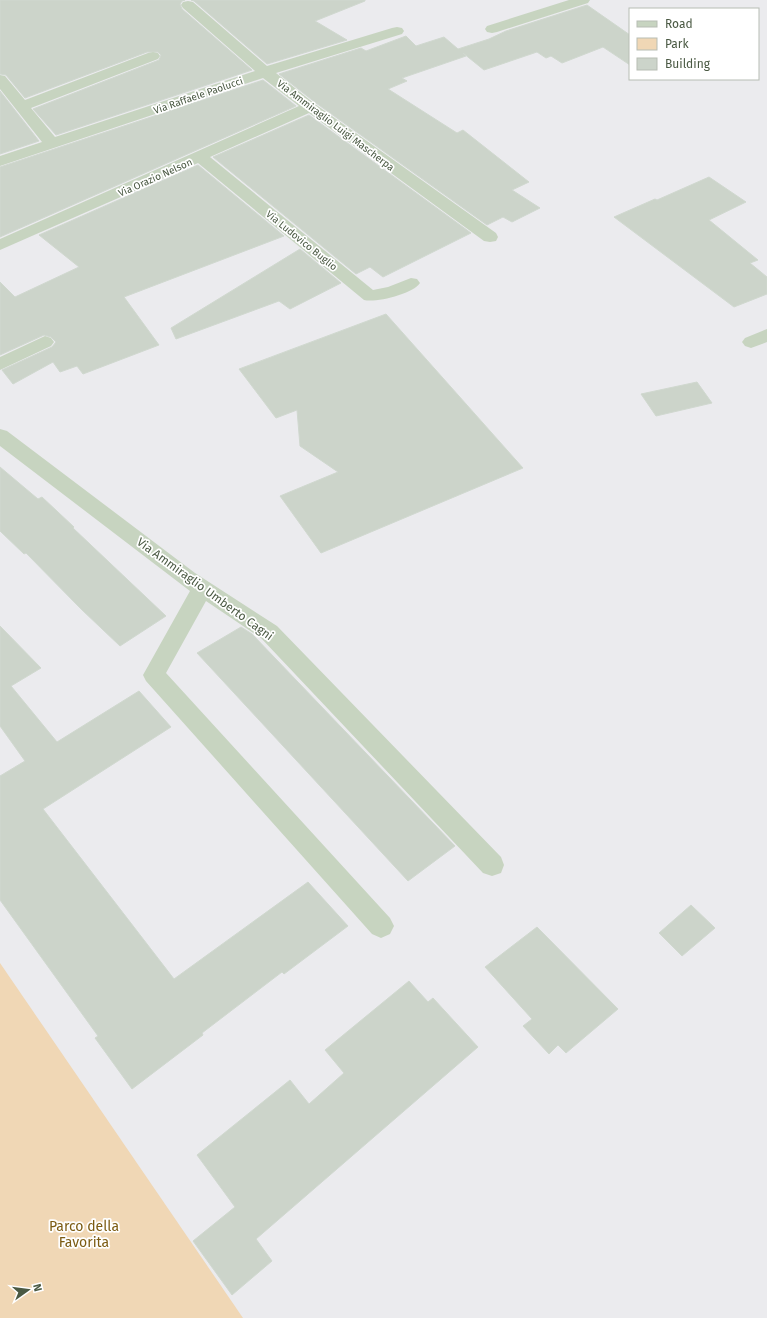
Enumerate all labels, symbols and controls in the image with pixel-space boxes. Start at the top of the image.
legend [629,8,759,80]
text: Road [665,17,693,31]
text: Park [665,37,689,51]
text: Building [665,57,711,71]
street label: Via Raffaele Paolucci [152,75,245,117]
street label: Via Ammiraglio Luigi Mascherpa [274,78,396,174]
street label: Via Orazio Nelson [117,156,194,200]
street label: Via Ludovico Buglio [263,208,340,273]
street label: Via Ammiraglio Umberto Cagni [134,535,276,643]
park label: Parco della Favorita [49,1218,119,1251]
north arrow [8,1270,48,1310]
text: N [30,1283,44,1293]

